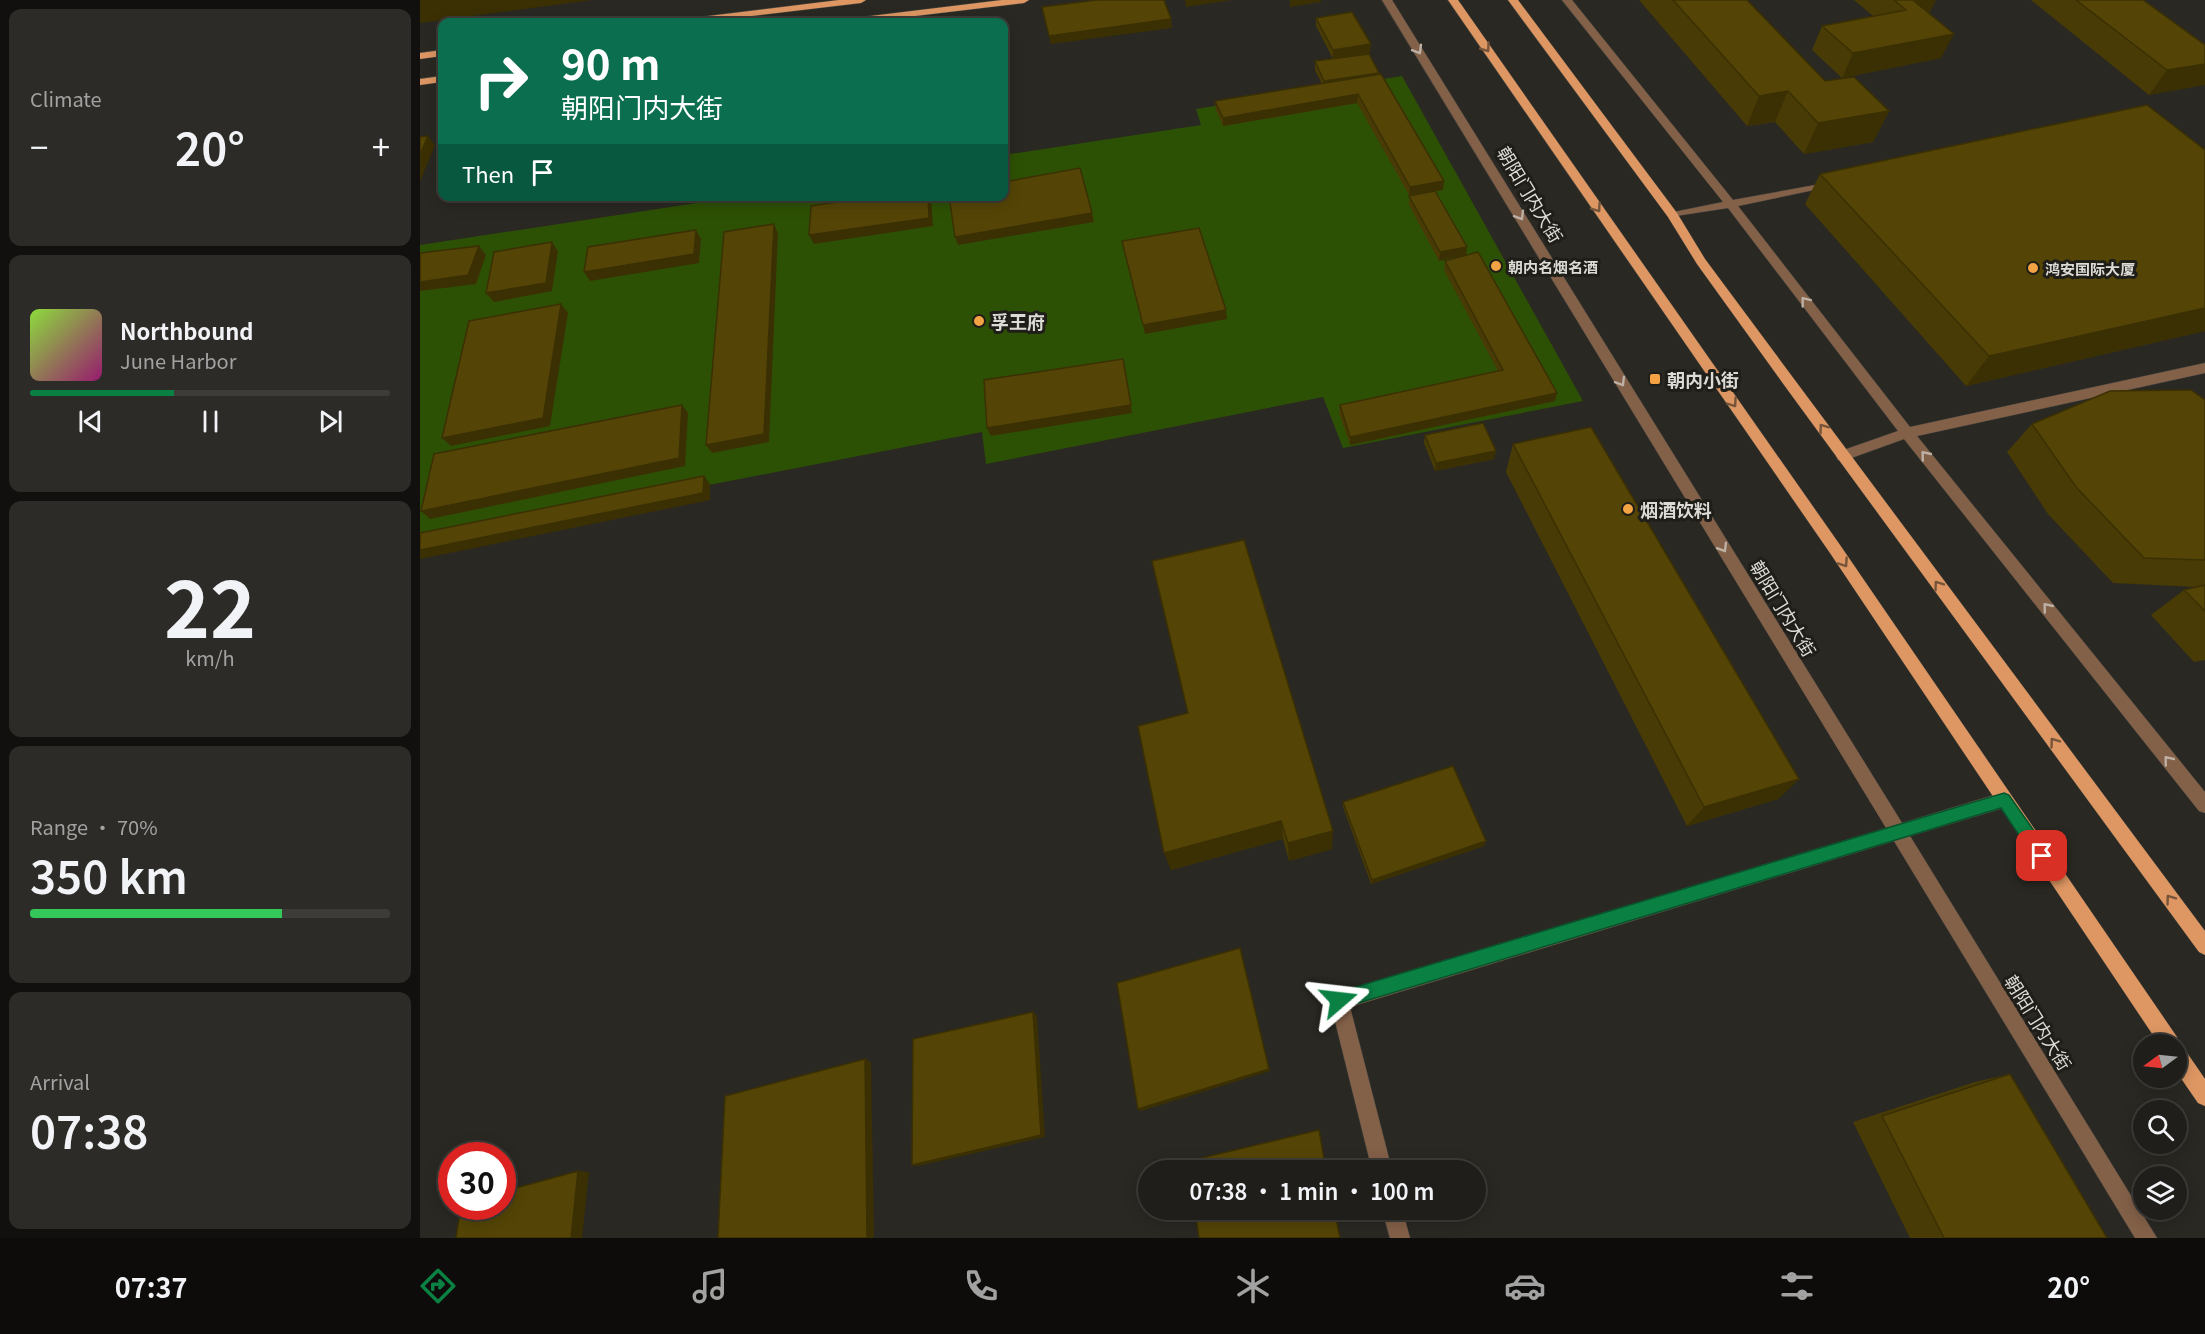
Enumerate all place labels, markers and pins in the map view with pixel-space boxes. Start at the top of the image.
place label: 朝内名烟名酒 [1508,256,1598,277]
place label: 鸿安国际大厦 [2045,258,2135,279]
marker: 朝内名烟名酒 [1489,259,1503,273]
marker: 鸿安国际大厦 [2026,261,2040,275]
place label: 孚王府 [991,308,1045,334]
marker: 孚王府 [972,314,986,328]
place label: 朝内小街 [1667,366,1739,392]
marker: 朝内小街 [1648,372,1662,386]
place label: 烟酒饮料 [1640,496,1712,522]
marker: 烟酒饮料 [1621,502,1635,516]
pin [2016,830,2067,881]

